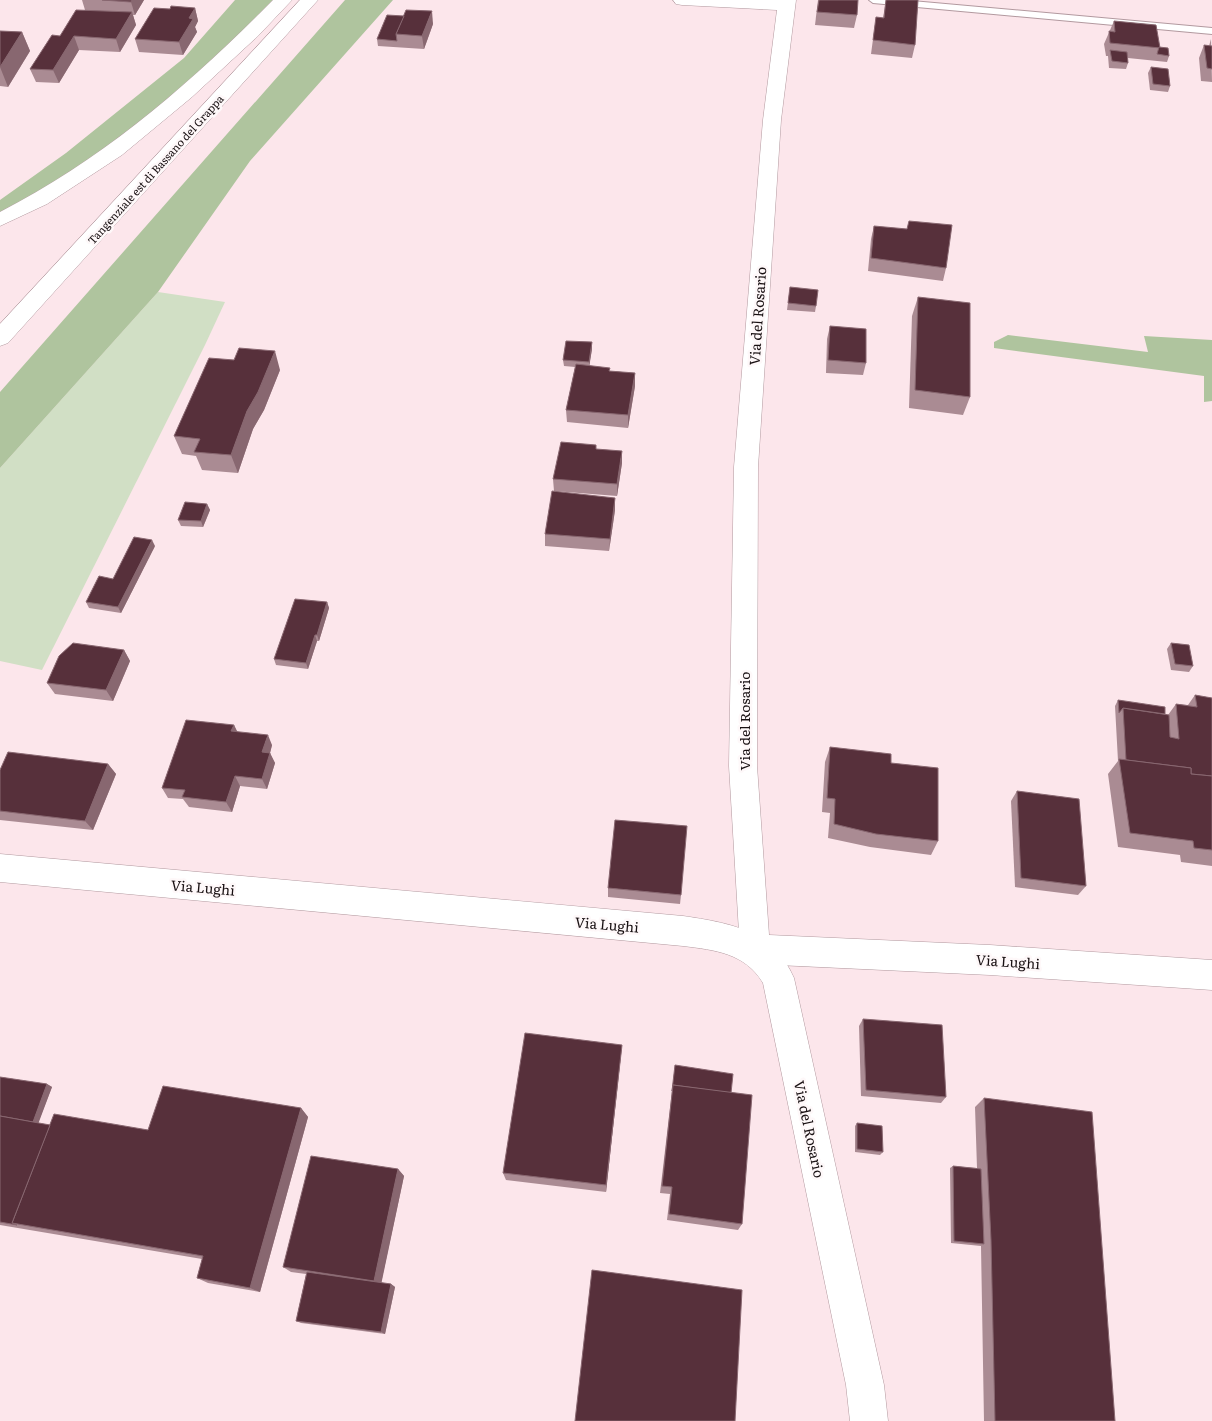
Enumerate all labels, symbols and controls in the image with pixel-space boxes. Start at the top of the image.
street label: Tangenziale est di Bassano del Grappa [83,90,227,247]
street label: Via del Rosario [744,266,770,366]
street label: Via del Rosario [734,671,754,771]
street label: Via Lughi [170,874,236,900]
street label: Via Lughi [574,911,640,937]
street label: Via Lughi [975,949,1041,973]
street label: Via del Rosario [790,1078,830,1180]

